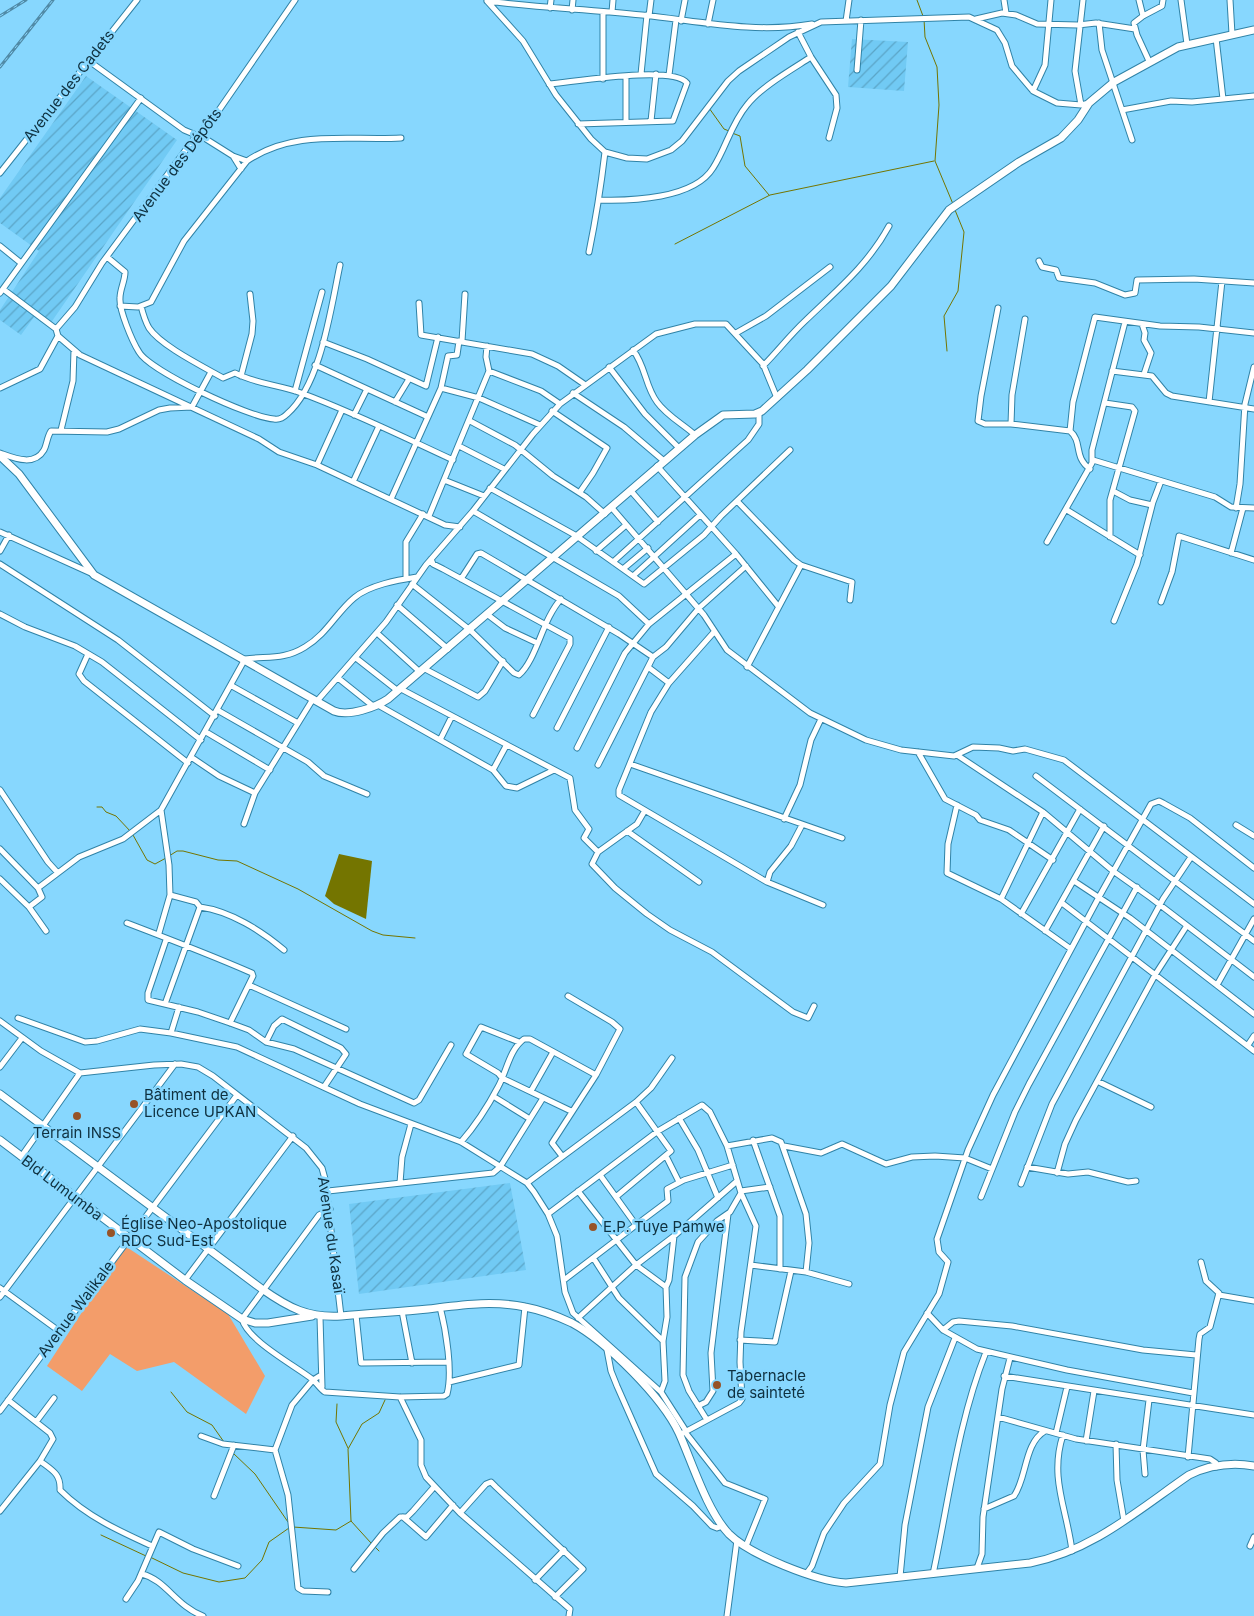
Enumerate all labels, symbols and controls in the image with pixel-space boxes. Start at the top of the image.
street label: Avenue des Cadets [19,26,118,146]
street label: Avenue des Dépôts [128,104,226,225]
place label: Bâtiment de Licence UPKAN [144,1085,256,1121]
marker: Bâtiment de Licence UPKAN [128,1098,140,1110]
marker: Terrain INSS [71,1110,83,1122]
place label: Terrain INSS [33,1123,121,1142]
street label: Bld Lumumba [18,1151,107,1224]
street label: Avenue du Kasaï [314,1175,349,1296]
place label: Église Neo-Apostolique RDC Sud-Est [121,1214,287,1250]
place label: E.P. Tuye Pamwe [603,1217,724,1236]
marker: E.P. Tuye Pamwe [587,1221,599,1233]
marker: Église Neo-Apostolique RDC Sud-Est [105,1227,117,1239]
street label: Avenue Walikale [33,1257,118,1361]
place label: Tabernacle de sainteté [727,1366,806,1402]
marker: Tabernacle de sainteté [711,1379,723,1391]

